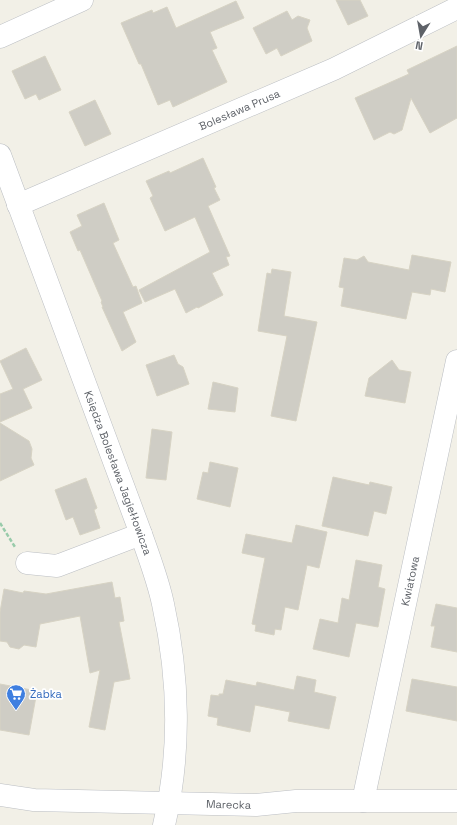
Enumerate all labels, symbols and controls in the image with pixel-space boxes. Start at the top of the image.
north arrow [401,16,441,56]
text: N [414,38,424,53]
street label: Bolesława Prusa [197,86,283,133]
street label: Księdza Bolesława Jagiełłowicza [81,389,155,557]
street label: Kwiatowa [398,554,422,607]
supermarket icon: Żabka [5,683,27,711]
place label: Żabka [30,687,63,701]
street label: Marecka [206,797,252,812]

